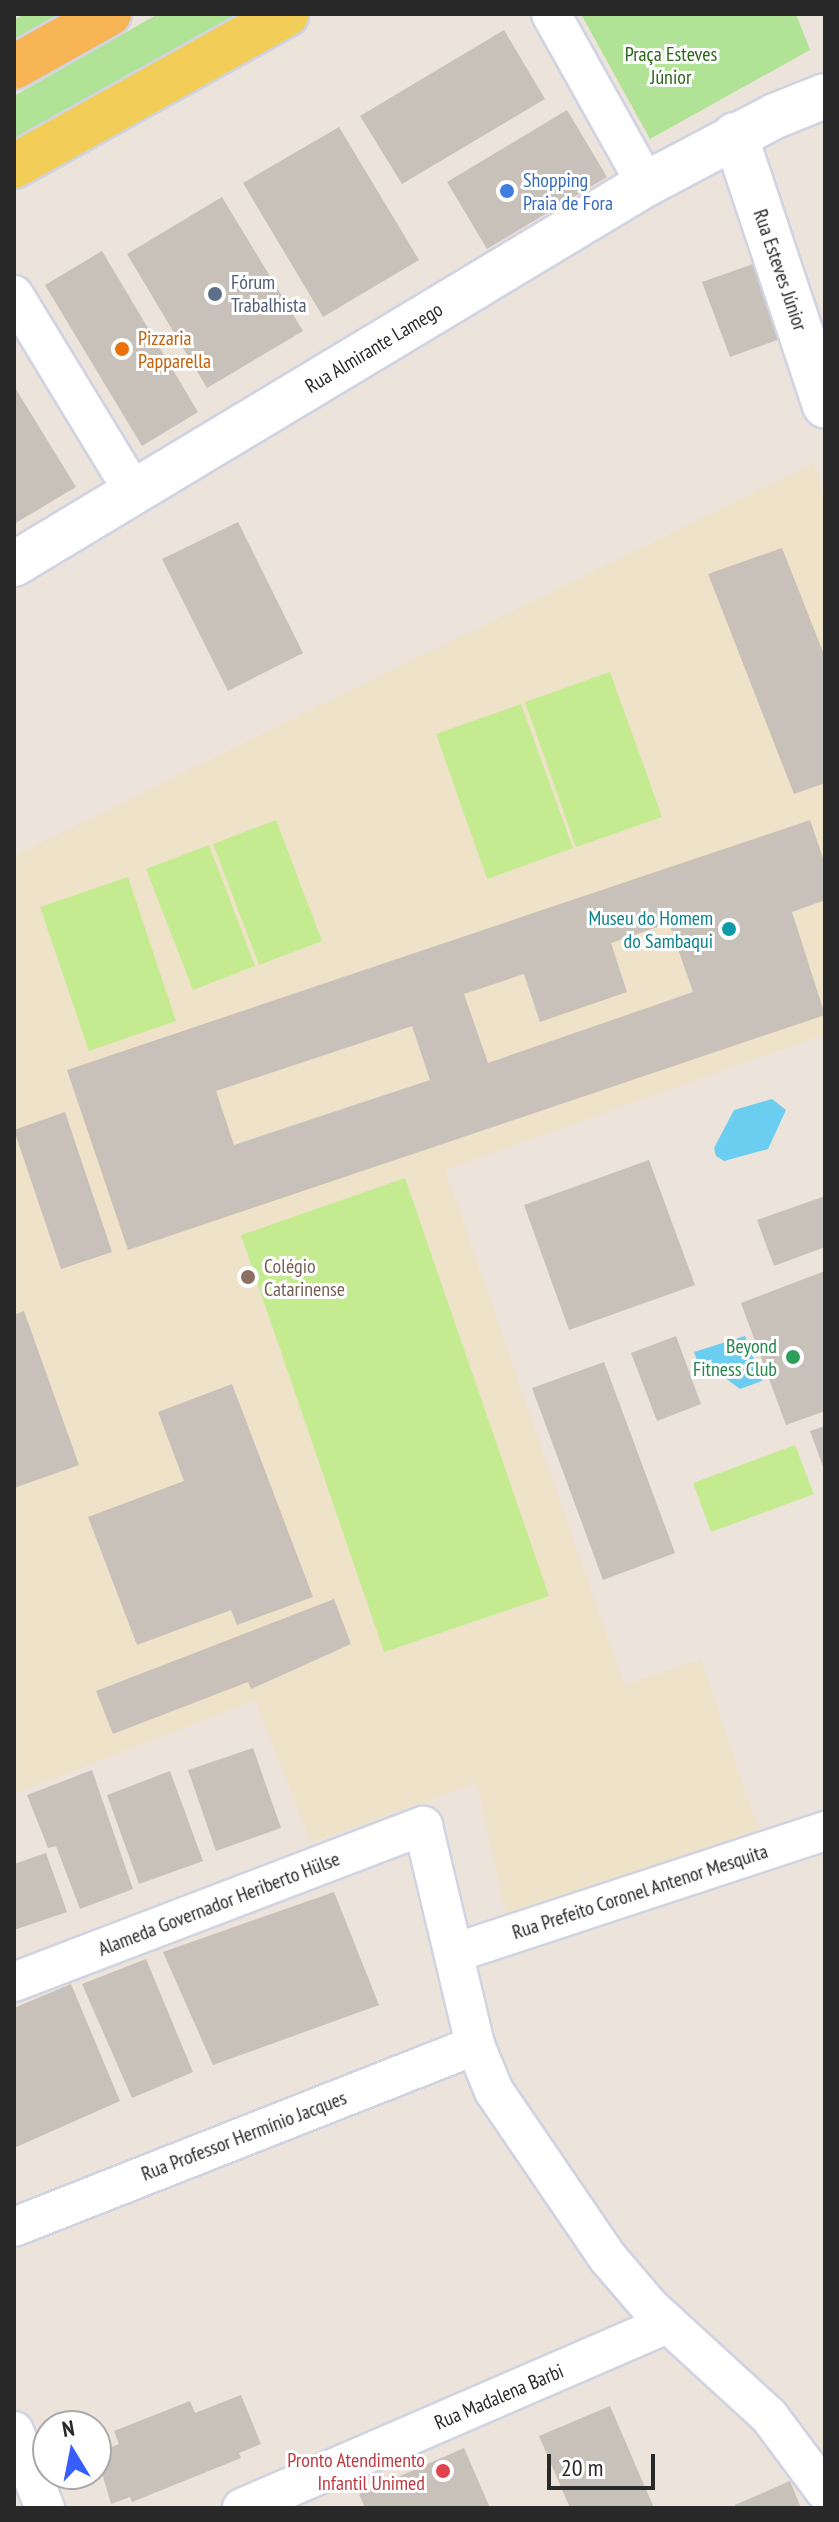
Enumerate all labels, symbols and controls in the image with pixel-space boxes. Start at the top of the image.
park label: Praça Esteves Júnior [625,43,717,90]
place label: Shopping Praia de Fora [523,168,613,215]
marker: Shopping Praia de Fora [498,182,516,200]
street label: Rua Esteves Júnior [748,206,812,334]
place label: Fórum Trabalhista [231,270,306,317]
marker: Fórum Trabalhista [206,285,224,303]
street label: Rua Almirante Lamego [301,297,447,399]
place label: Pizzaria Papparella [138,326,211,373]
marker: Pizzaria Papparella [113,340,131,358]
place label: Museu do Homem do Sambaqui [588,906,713,953]
marker: Museu do Homem do Sambaqui [720,920,738,938]
place label: Colégio Catarinense [264,1254,345,1301]
marker: Colégio Catarinense [239,1268,257,1286]
place label: Beyond Fitness Club [693,1334,777,1381]
marker: Beyond Fitness Club [784,1348,802,1366]
street label: Rua Prefeito Coronel Antenor Mesquita [509,1839,771,1945]
street label: Alameda Governador Heriberto Hülse [95,1847,343,1961]
street label: Rua Professor Hermínio Jacques [138,2086,350,2186]
street label: Rua Madalena Barbi [431,2359,567,2435]
north arrow [32,2410,112,2490]
text: N [60,2414,76,2443]
scale bar [551,2438,659,2488]
place label: Pronto Atendimento Infantil Unimed [287,2448,425,2495]
text: 20 m [561,2452,603,2483]
marker: Pronto Atendimento Infantil Unimed [432,2460,454,2482]

